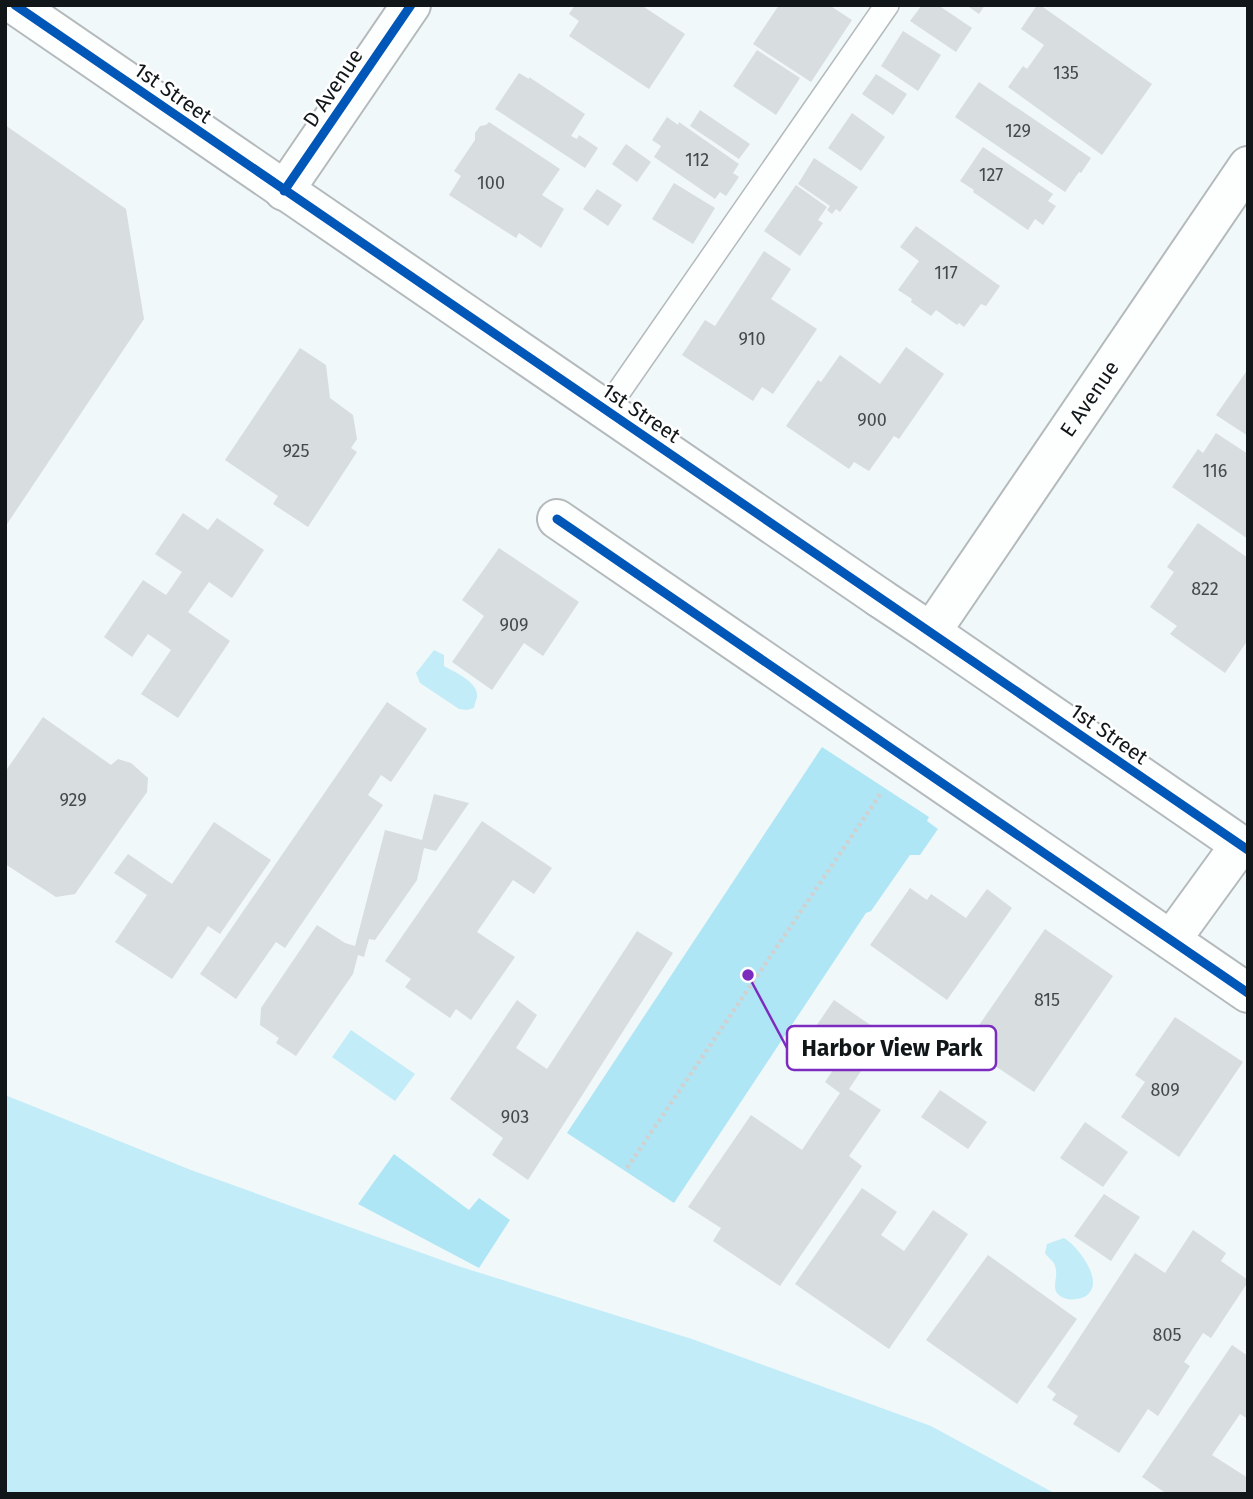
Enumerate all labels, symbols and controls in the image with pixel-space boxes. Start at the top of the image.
street label: D Avenue [297,44,369,132]
street label: 1st Street [129,57,217,129]
house number: 135 [1053,62,1079,84]
house number: 129 [1005,120,1031,142]
house number: 112 [685,149,709,171]
house number: 127 [979,164,1003,186]
house number: 100 [477,172,505,194]
house number: 117 [934,262,958,284]
house number: 910 [739,328,765,350]
street label: E Avenue [1055,356,1125,442]
street label: 1st Street [597,377,686,449]
house number: 900 [857,409,887,431]
house number: 925 [283,440,309,462]
house number: 116 [1203,460,1227,482]
house number: 822 [1191,578,1219,600]
house number: 909 [500,614,528,636]
street label: 1st Street [1065,698,1153,770]
house number: 929 [59,789,87,811]
house number: 815 [1034,989,1060,1011]
callout: Harbor View Park [787,1026,996,1070]
text: Harbor View Park [801,1034,983,1062]
house number: 809 [1150,1079,1180,1101]
house number: 903 [501,1106,529,1128]
house number: 805 [1153,1324,1181,1346]

